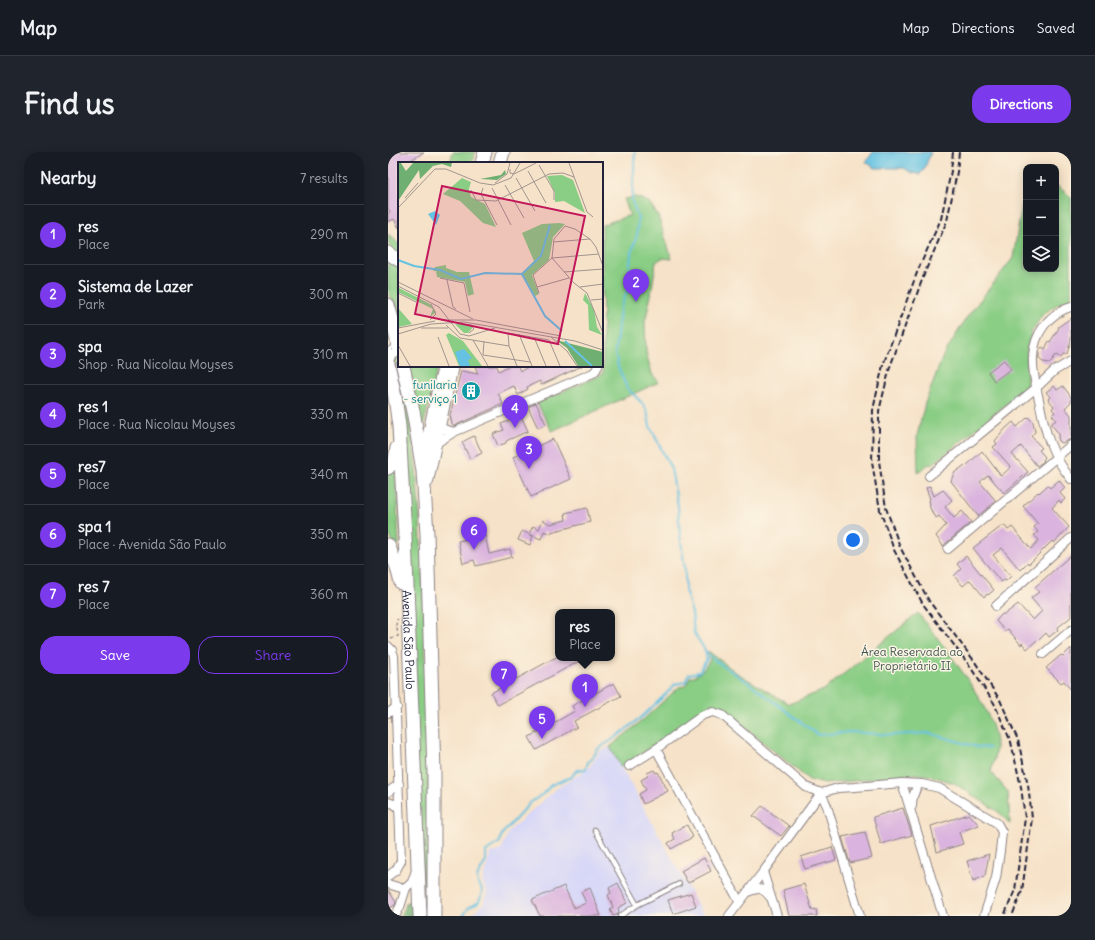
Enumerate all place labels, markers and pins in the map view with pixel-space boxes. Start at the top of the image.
pin: 2 [623,269,649,302]
place label: funilaria - serviço 1 [403,377,457,406]
building icon: funilaria - serviço 1 [460,380,482,402]
pin: 4 [502,395,528,428]
pin: 3 [516,436,542,469]
pin: 6 [461,517,487,550]
pin: 7 [491,661,517,694]
pin: 1 [572,674,598,707]
pin: 5 [529,706,555,739]

